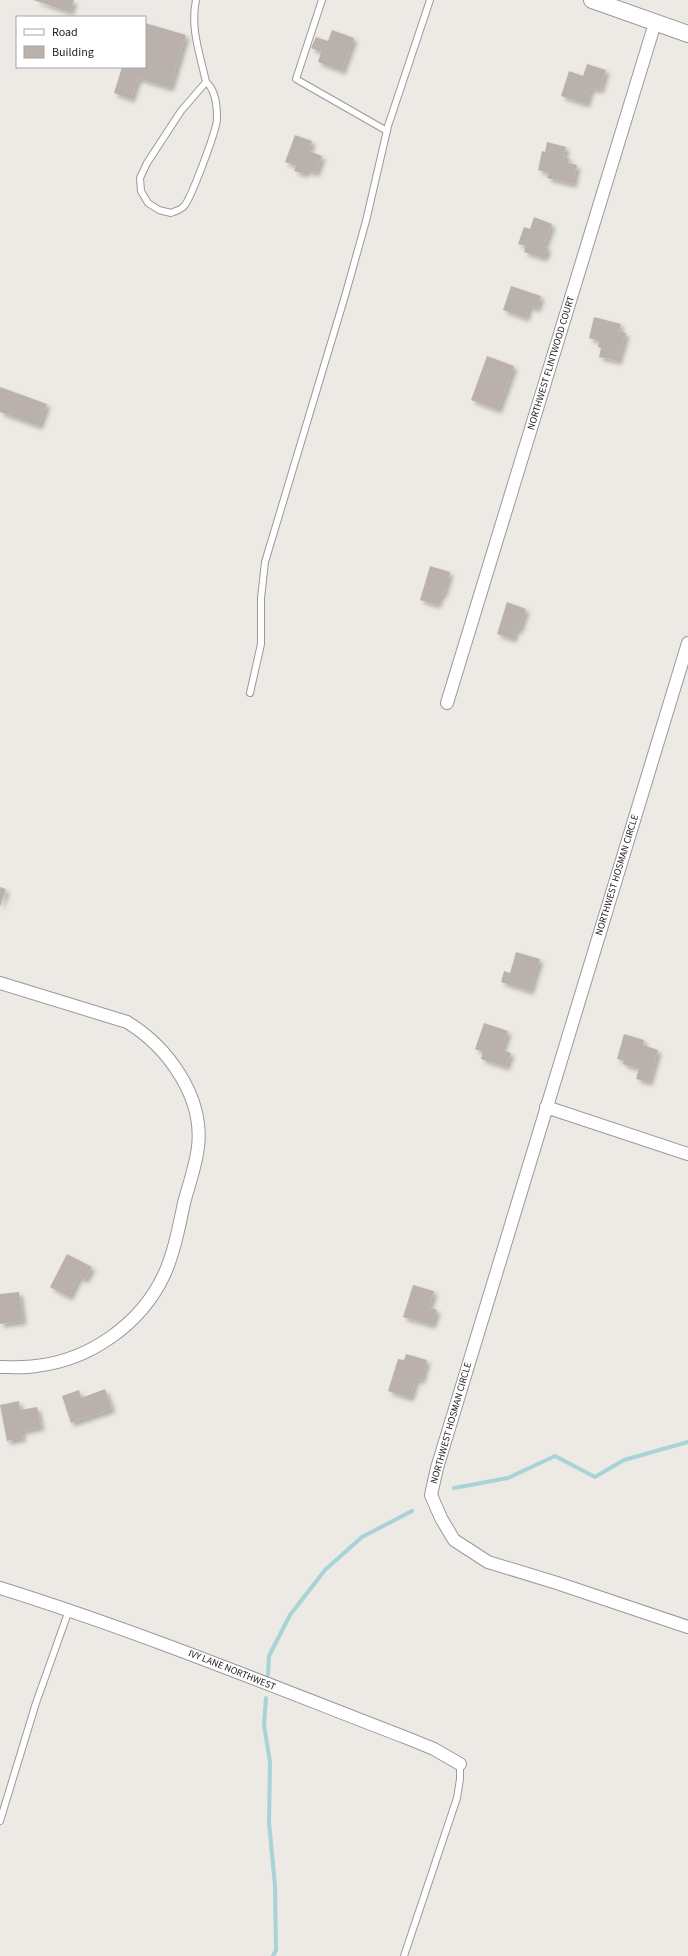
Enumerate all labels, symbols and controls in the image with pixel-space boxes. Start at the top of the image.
legend [16,16,146,68]
text: Road [52,24,78,41]
text: Building [52,44,94,61]
street label: NORTHWEST FLINTWOOD COURT [524,294,578,432]
street label: NORTHWEST HOSMAN CIRCLE [592,813,642,937]
street label: NORTHWEST HOSMAN CIRCLE [427,1361,475,1485]
street label: IVY LANE NORTHWEST [186,1646,278,1694]

